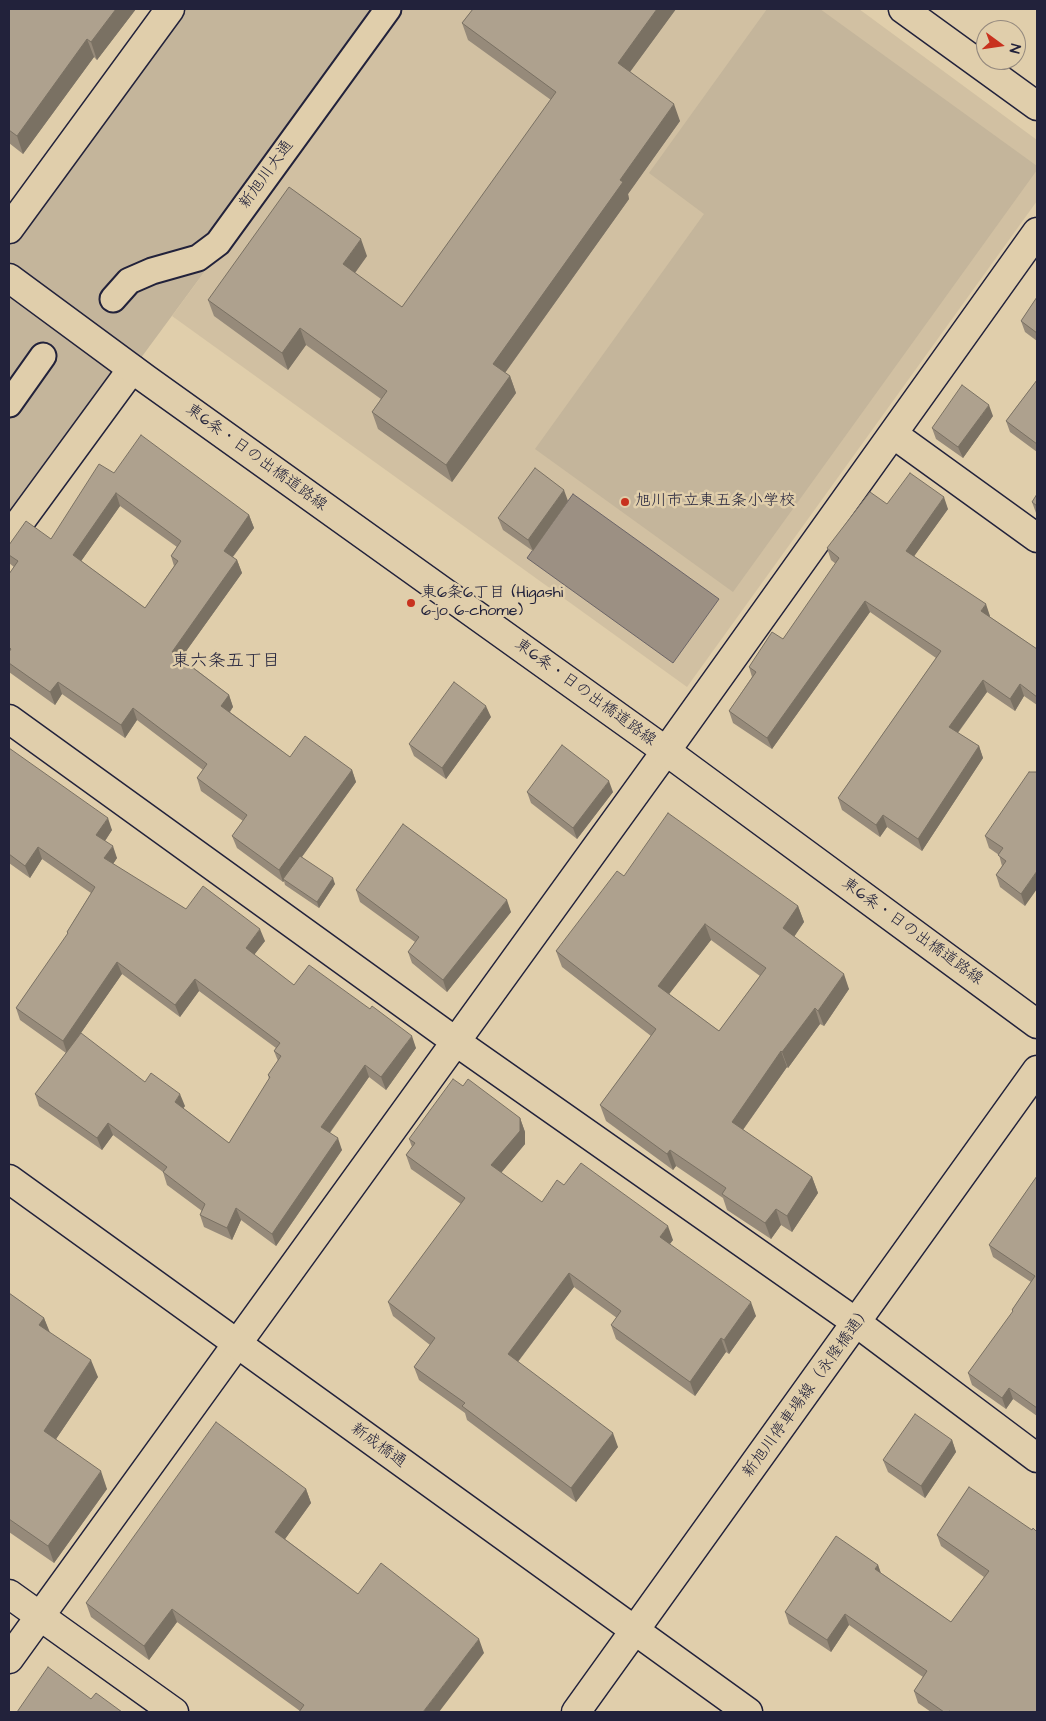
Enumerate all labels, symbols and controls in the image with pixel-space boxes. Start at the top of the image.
north arrow [976,20,1026,70]
text: N [1004,42,1025,55]
street label: 新旭川大通 [236,137,298,213]
street label: 東6条・日の出橋道路線 [182,400,330,516]
place label: 旭川市立東五条小学校 [635,492,795,512]
marker: 旭川市立東五条小学校 [619,496,631,508]
place label: 東6条6丁目 (Higashi 6-jo 6-chome) [421,584,563,622]
marker: 東6条6丁目 (Higashi 6-jo 6-chome) [405,597,417,609]
street label: 東6条・日の出橋道路線 [511,635,659,751]
district label: 東六条五丁目 [172,651,280,673]
street label: 東6条・日の出橋道路線 [838,874,986,990]
street label: 新旭川停車場線（永隆橋通） [739,1302,877,1482]
street label: 新成橋通 [346,1419,410,1473]

